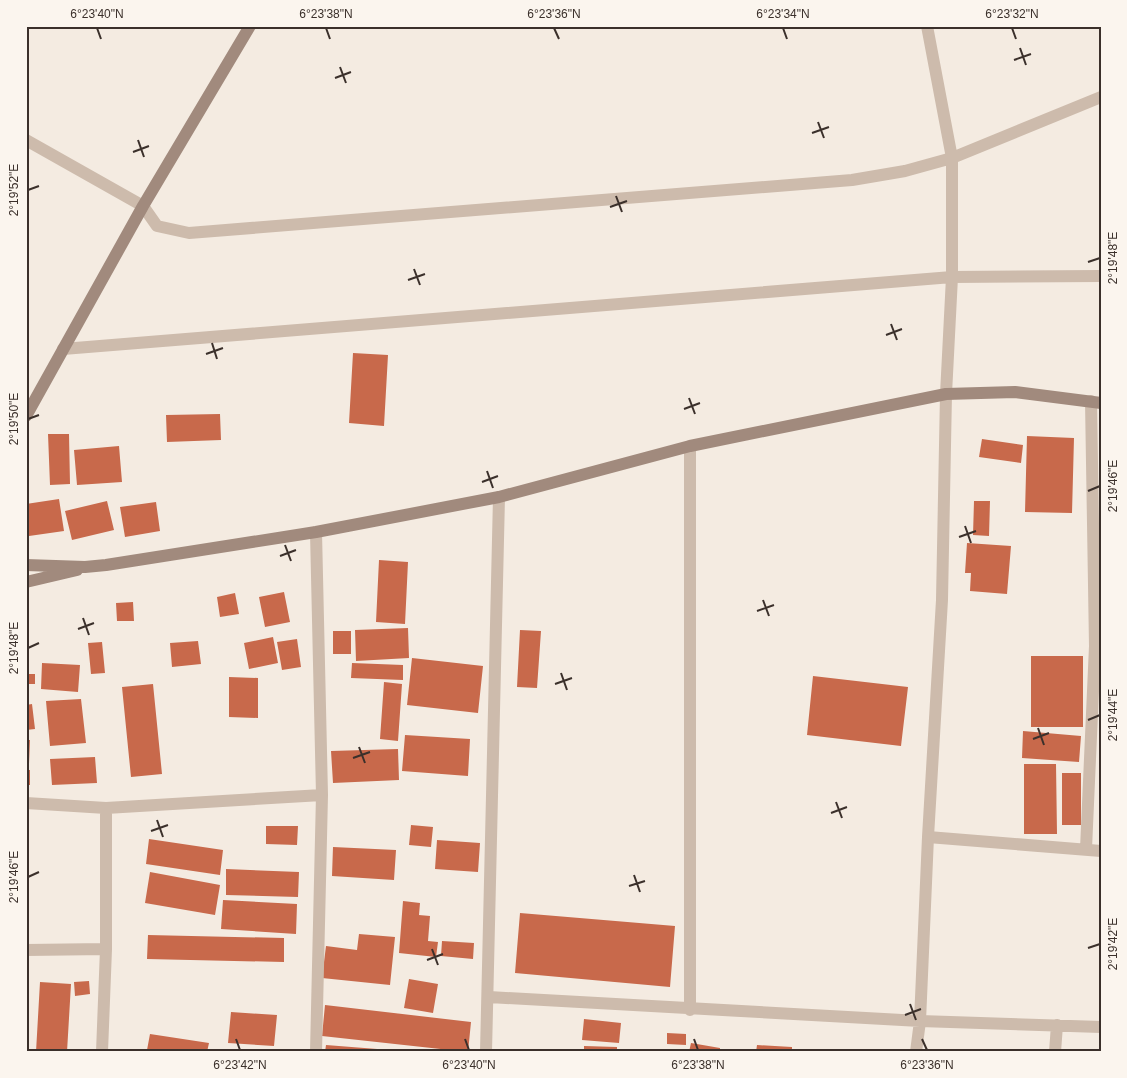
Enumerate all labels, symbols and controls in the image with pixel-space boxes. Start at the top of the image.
text: 6°23'40"N [70,7,124,21]
text: 6°23'38"N [299,7,353,21]
text: 6°23'36"N [527,7,581,21]
text: 6°23'34"N [756,7,810,21]
text: 6°23'32"N [985,7,1039,21]
text: 2°19'52"E [7,164,21,216]
text: 2°19'48"E [1106,232,1120,284]
text: 2°19'50"E [7,393,21,445]
text: 2°19'46"E [1106,460,1120,512]
text: 2°19'48"E [7,622,21,674]
text: 2°19'44"E [1106,689,1120,741]
text: 2°19'46"E [7,851,21,903]
text: 2°19'42"E [1106,918,1120,970]
text: 6°23'42"N [213,1058,267,1072]
text: 6°23'40"N [442,1058,496,1072]
text: 6°23'38"N [671,1058,725,1072]
text: 6°23'36"N [900,1058,954,1072]

